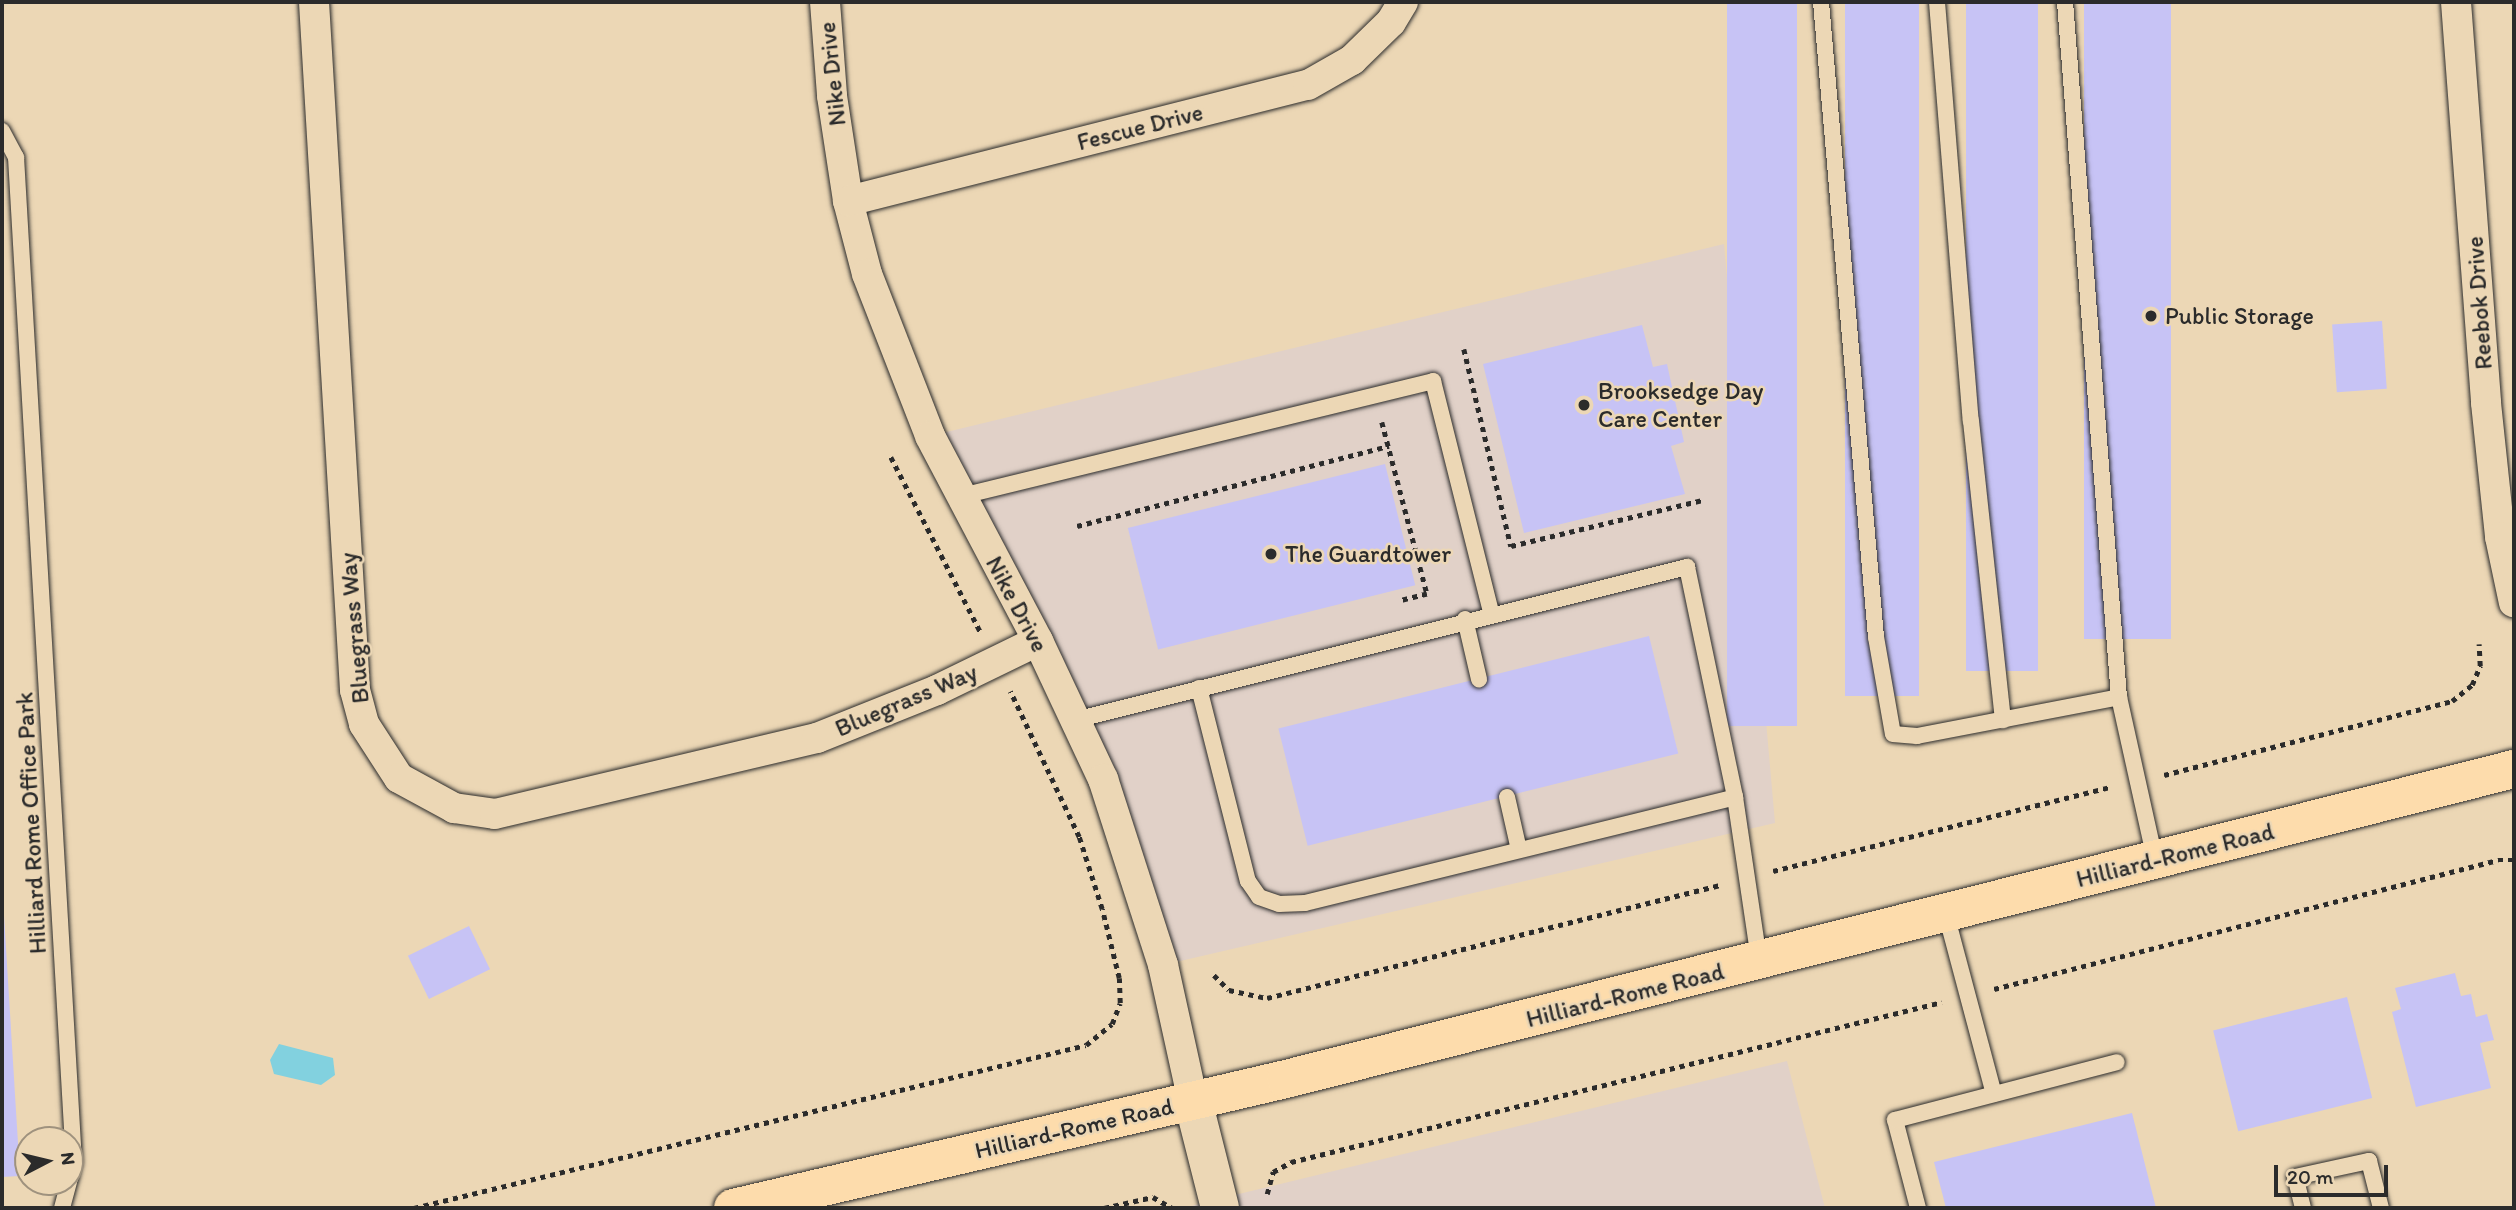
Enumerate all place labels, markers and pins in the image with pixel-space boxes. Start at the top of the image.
place label: Public Storage [2165,302,2314,330]
marker: Public Storage [2143,308,2159,324]
place label: Brooksedge Day Care Center [1598,377,1764,433]
marker: Brooksedge Day Care Center [1576,397,1592,413]
place label: The Guardtower [1285,540,1450,568]
marker: The Guardtower [1263,546,1279,562]

